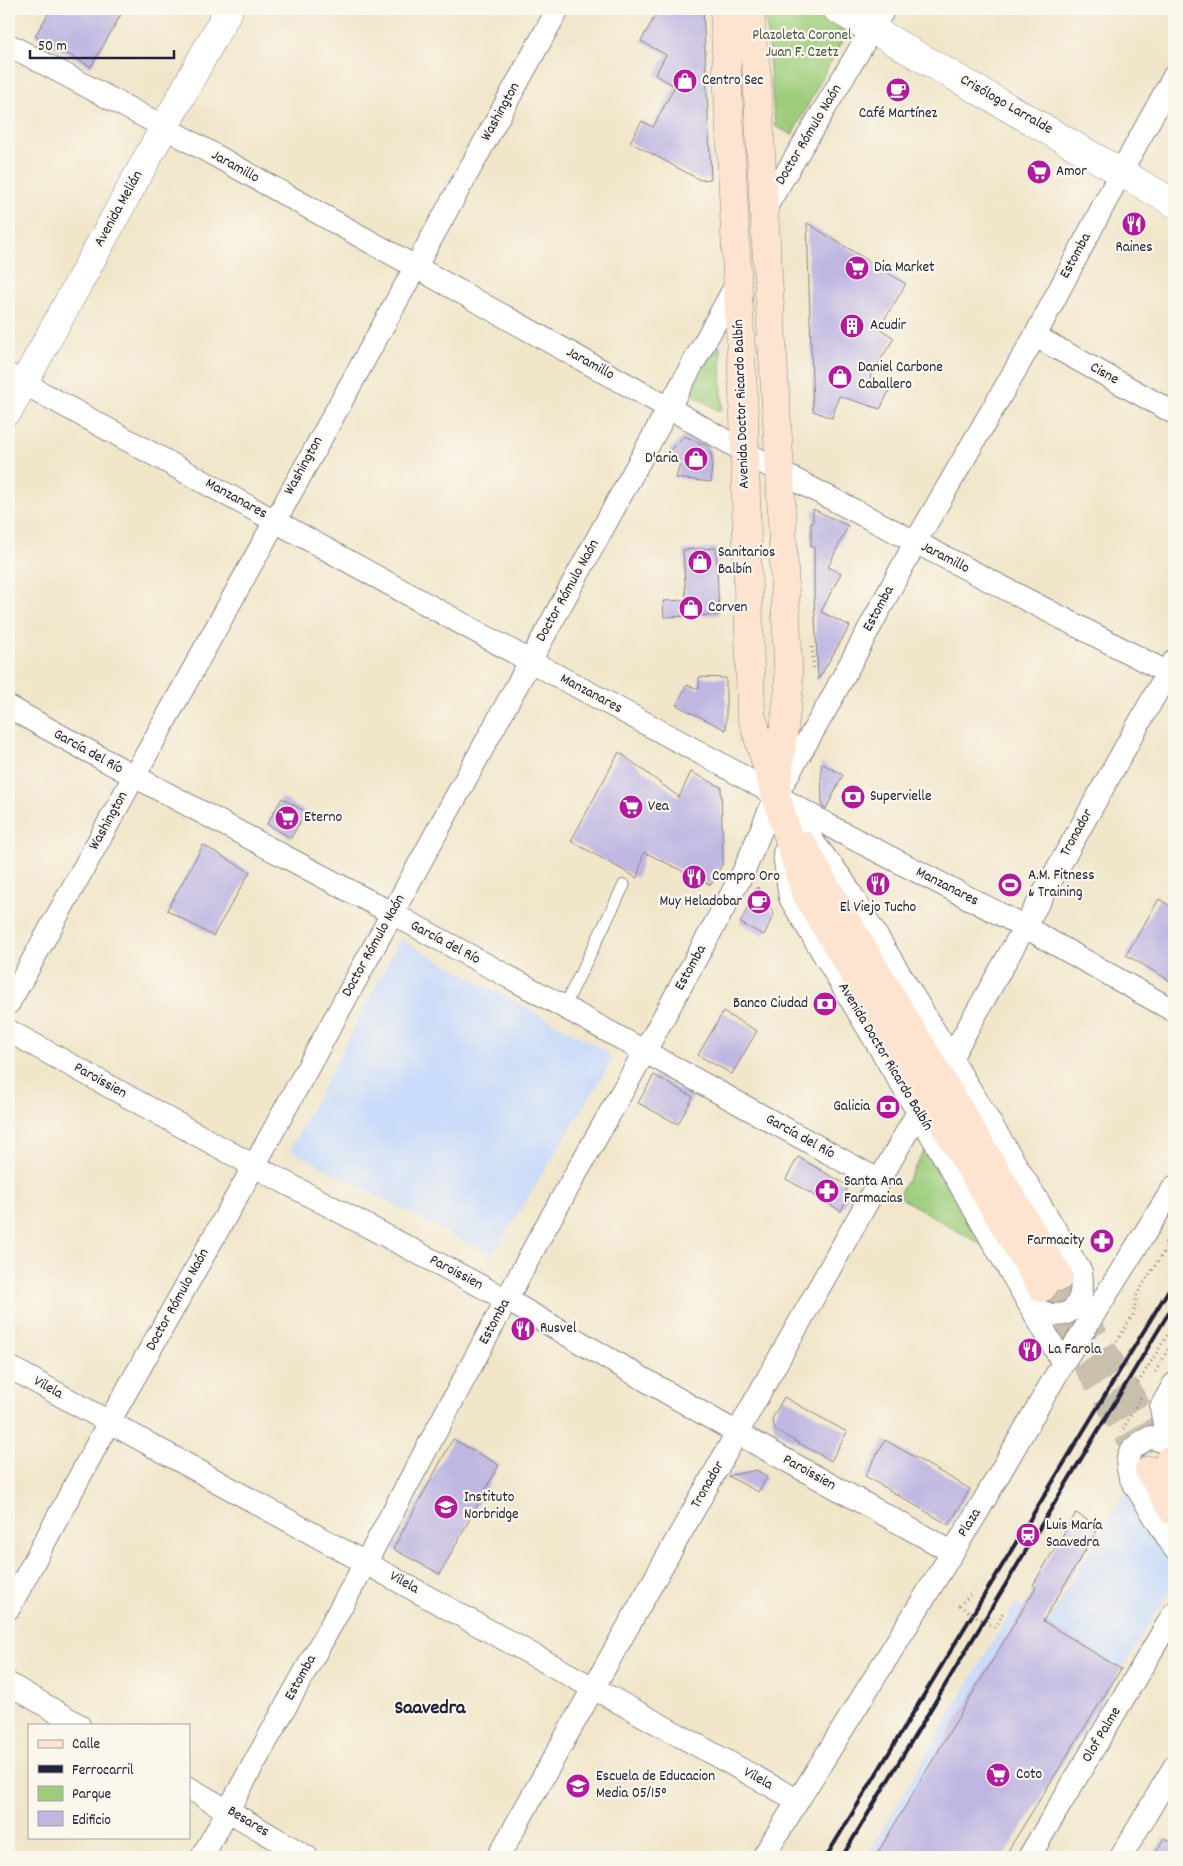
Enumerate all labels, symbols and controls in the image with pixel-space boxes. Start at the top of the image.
park label: Plazoleta Coronel Juan F. Czetz [752,25,852,64]
scale bar [30,28,174,60]
text: 50 m [38,36,67,58]
shop icon: Centro Sec [672,68,698,94]
street label: Crisólogo Larralde [955,69,1057,141]
place label: Centro Sec [702,70,763,92]
cafe icon: Café Martínez [885,77,911,103]
street label: Washington [476,79,526,145]
street label: Doctor Rómulo Naón [770,80,848,190]
place label: Café Martínez [859,103,938,125]
street label: Jaramillo [207,145,263,189]
supermarket icon: Amor [1026,159,1052,185]
place label: Amor [1056,161,1087,183]
street label: Avenida Melián [89,167,149,251]
restaurant icon: Raines [1121,211,1147,237]
street label: Estomba [1055,228,1098,283]
place label: Raines [1116,237,1152,259]
supermarket icon: Dia Market [844,255,870,281]
place label: Dia Market [874,257,935,279]
building icon: Acudir [839,313,865,339]
place label: Acudir [870,315,906,337]
street label: Avenida Doctor Ricardo Balbín [728,319,756,489]
street label: Jaramillo [562,342,618,386]
place label: Daniel Carbone Caballero [858,357,943,396]
street label: Cisne [1086,357,1123,391]
shop icon: Daniel Carbone Caballero [827,364,853,390]
street label: Washington [279,433,329,499]
shop icon: D'aria [683,446,709,472]
place label: D'aria [645,448,679,470]
street label: Manzanares [201,473,271,525]
street label: Doctor Rómulo Naón [531,536,605,646]
street label: Jaramillo [917,536,973,580]
place label: Sanitarios Balbín [718,542,775,581]
shop icon: Sanitarios Balbín [687,549,713,575]
street label: Estomba [858,581,901,636]
shop icon: Corven [678,595,704,621]
place label: Corven [708,597,748,619]
street label: Manzanares [556,668,626,720]
street label: García del Río [49,724,127,780]
bank icon: Supervielle [840,784,866,810]
place label: Supervielle [870,786,932,808]
street label: Washington [84,788,134,854]
supermarket icon: Vea [618,794,644,820]
place label: Vea [648,796,670,818]
supermarket icon: Eterno [274,805,300,831]
street label: Tronador [1055,805,1099,861]
place label: Eterno [304,807,342,829]
street label: Manzanares [912,862,982,912]
restaurant icon: Compro Oro [681,864,707,890]
place label: A.M. Fitness & Training [1028,865,1095,904]
place label: Compro Oro [712,866,780,888]
restaurant icon: El Viejo Tucho [865,871,891,897]
sports icon: A.M. Fitness & Training [997,872,1023,898]
cafe icon: Muy Heladobar [746,889,772,915]
street label: Doctor Rómulo Naón [337,891,411,1001]
place label: Muy Heladobar [660,891,742,913]
place label: El Viejo Tucho [840,897,917,919]
street label: García del Río [406,915,484,971]
street label: Estomba [669,940,713,995]
street label: Avenida Doctor Ricardo Balbín [832,979,938,1135]
bank icon: Banco Ciudad [812,991,838,1017]
place label: Banco Ciudad [733,993,808,1015]
street label: Paroissien [69,1057,131,1105]
bank icon: Galicia [875,1094,901,1120]
place label: Galicia [833,1096,871,1118]
street label: García del Río [761,1109,839,1165]
place label: Santa Ana Farmacias [844,1171,904,1210]
pharmacy icon: Santa Ana Farmacias [814,1178,840,1204]
pharmacy icon: Farmacity [1089,1228,1115,1254]
place label: Farmacity [1027,1230,1085,1252]
street label: Doctor Rómulo Naón [141,1245,215,1355]
street label: Paroissien [425,1250,487,1296]
street label: Estomba [474,1294,517,1349]
restaurant icon: Rusvel [510,1316,536,1342]
place label: Rusvel [540,1318,577,1340]
restaurant icon: La Farola [1017,1337,1043,1363]
place label: La Farola [1048,1339,1102,1361]
street label: Vilela [29,1371,68,1406]
street label: Paroissien [778,1449,840,1497]
street label: Tronador [686,1457,731,1513]
place label: Instituto Norbridge [464,1487,519,1526]
school or university icon: Instituto Norbridge [433,1494,459,1520]
street label: Plaza [953,1504,988,1542]
place label: Luis María Saavedra [1046,1515,1103,1554]
station icon: Luis María Saavedra [1015,1522,1041,1548]
street label: Vilela [385,1566,424,1601]
street label: Estomba [279,1650,323,1705]
district label: Saavedra [395,1695,466,1723]
street label: Olof Palme [1077,1702,1128,1767]
legend [28,1724,190,1838]
text: Calle [72,1734,101,1756]
text: Ferrocarril [72,1760,134,1782]
street label: Vilela [739,1762,778,1797]
supermarket icon: Coto [985,1762,1011,1788]
place label: Coto [1016,1764,1043,1786]
place label: Escuela de Educacion Media 05/15° [596,1766,715,1805]
school or university icon: Escuela de Educacion Media 05/15° [565,1773,591,1799]
text: Parque [72,1784,112,1806]
street label: Besares [223,1801,273,1843]
text: Edificio [72,1810,111,1832]

